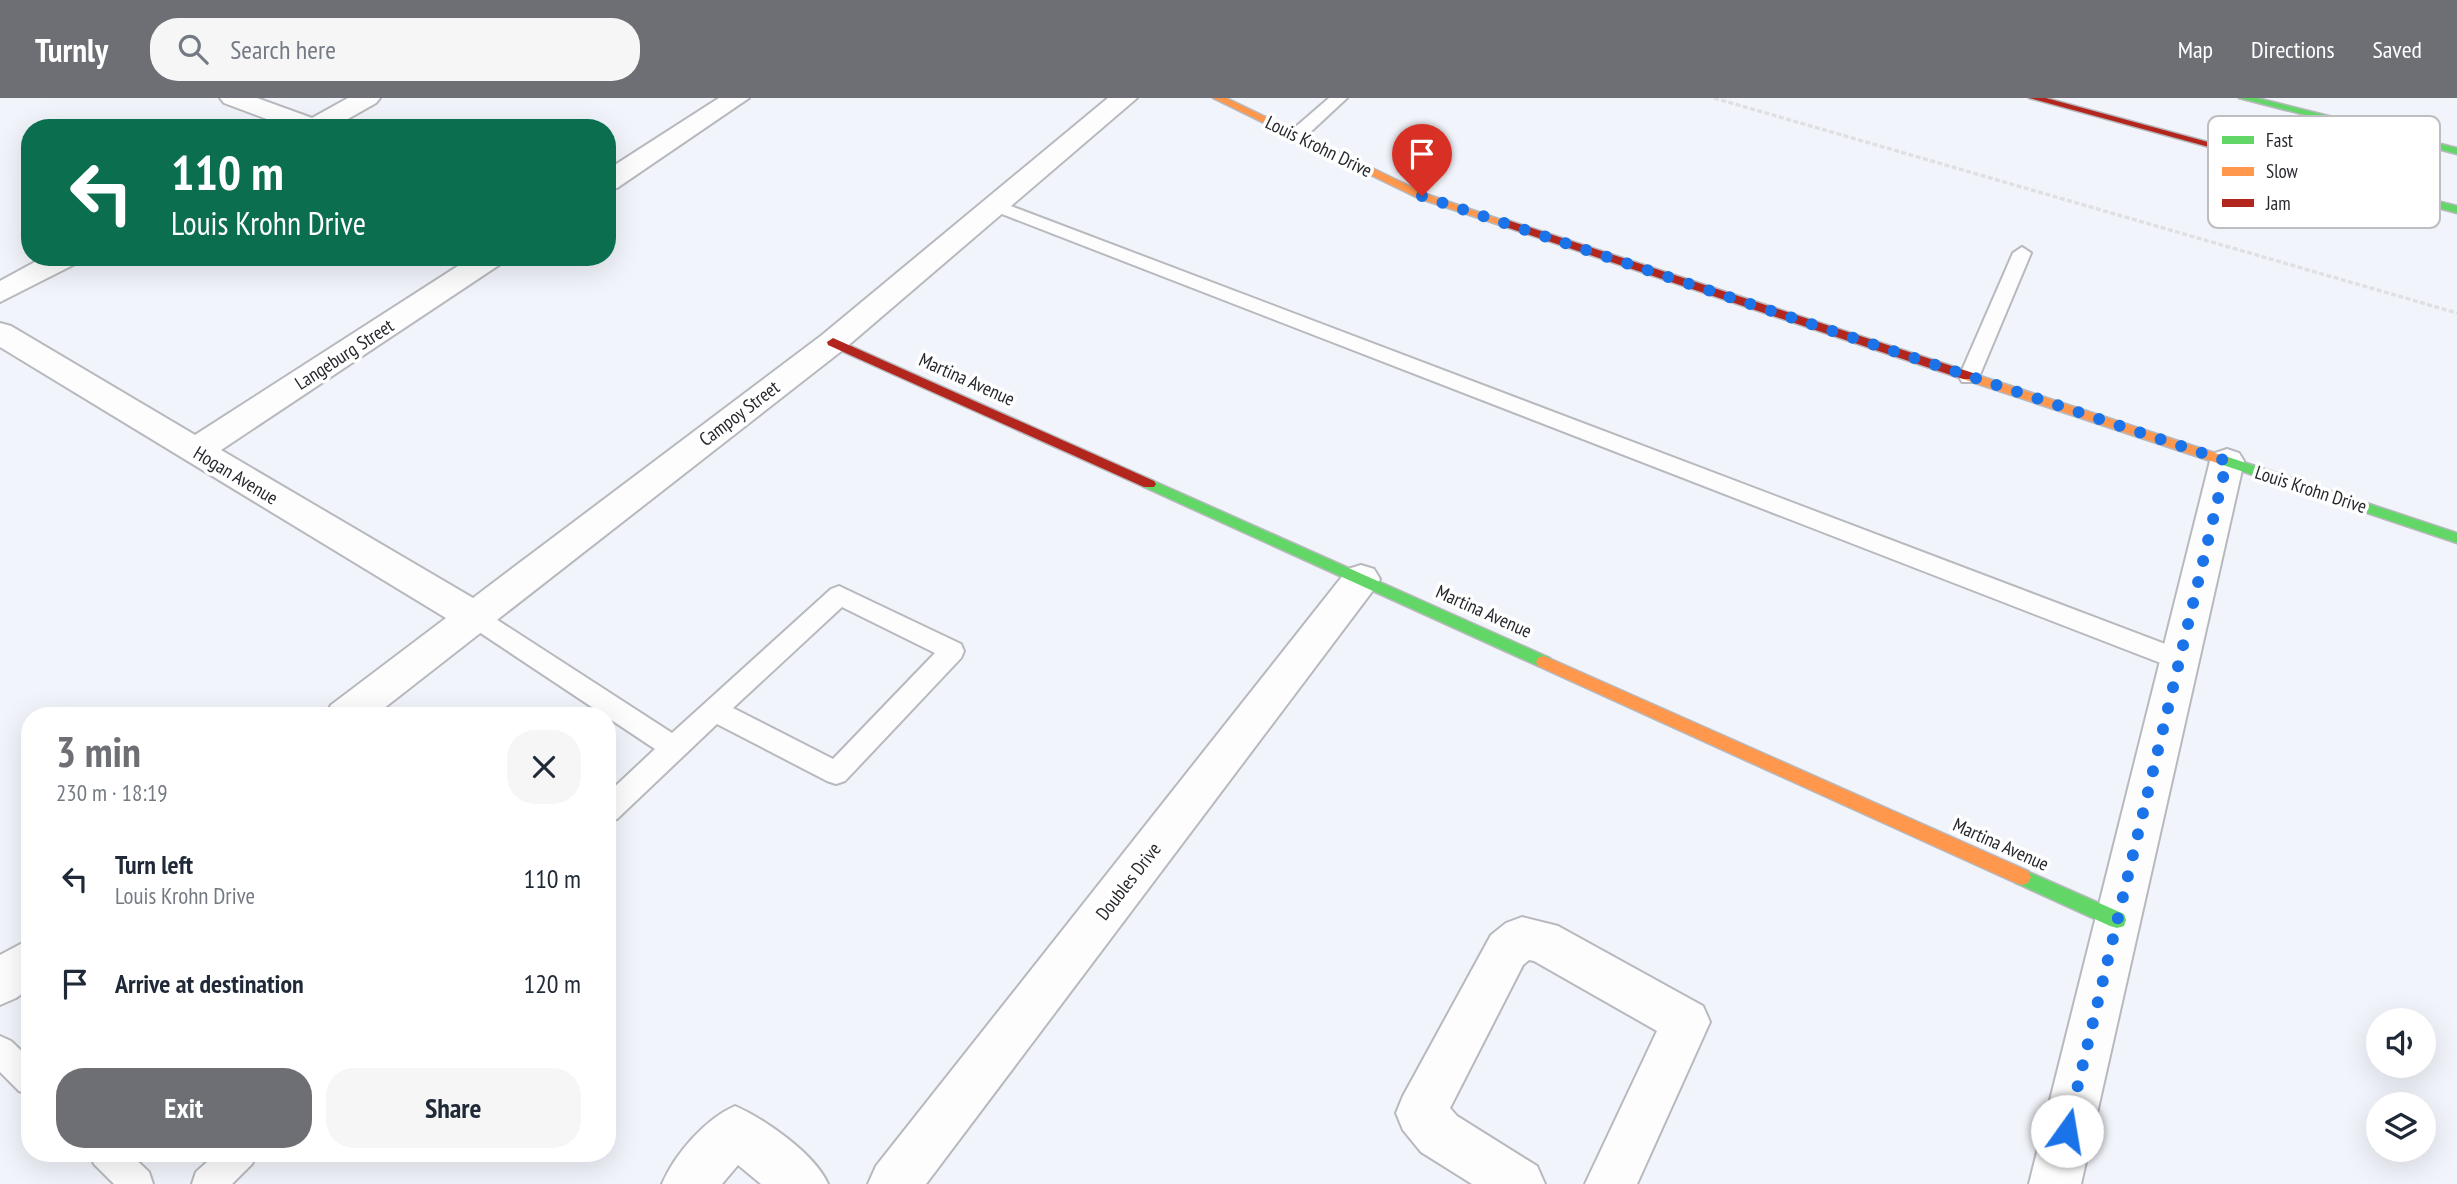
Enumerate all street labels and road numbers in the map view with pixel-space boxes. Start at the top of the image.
street label: Louis Krohn Drive [1262,110,1376,182]
street label: Langeburg Street [290,313,399,395]
street label: Martina Avenue [915,347,1019,411]
street label: Campoy Street [694,374,785,451]
street label: Hogan Avenue [189,440,283,510]
street label: Louis Krohn Drive [2252,460,2370,518]
street label: Martina Avenue [1432,579,1536,643]
street label: Martina Avenue [1949,812,2053,876]
street label: Doubles Drive [1090,837,1166,925]

